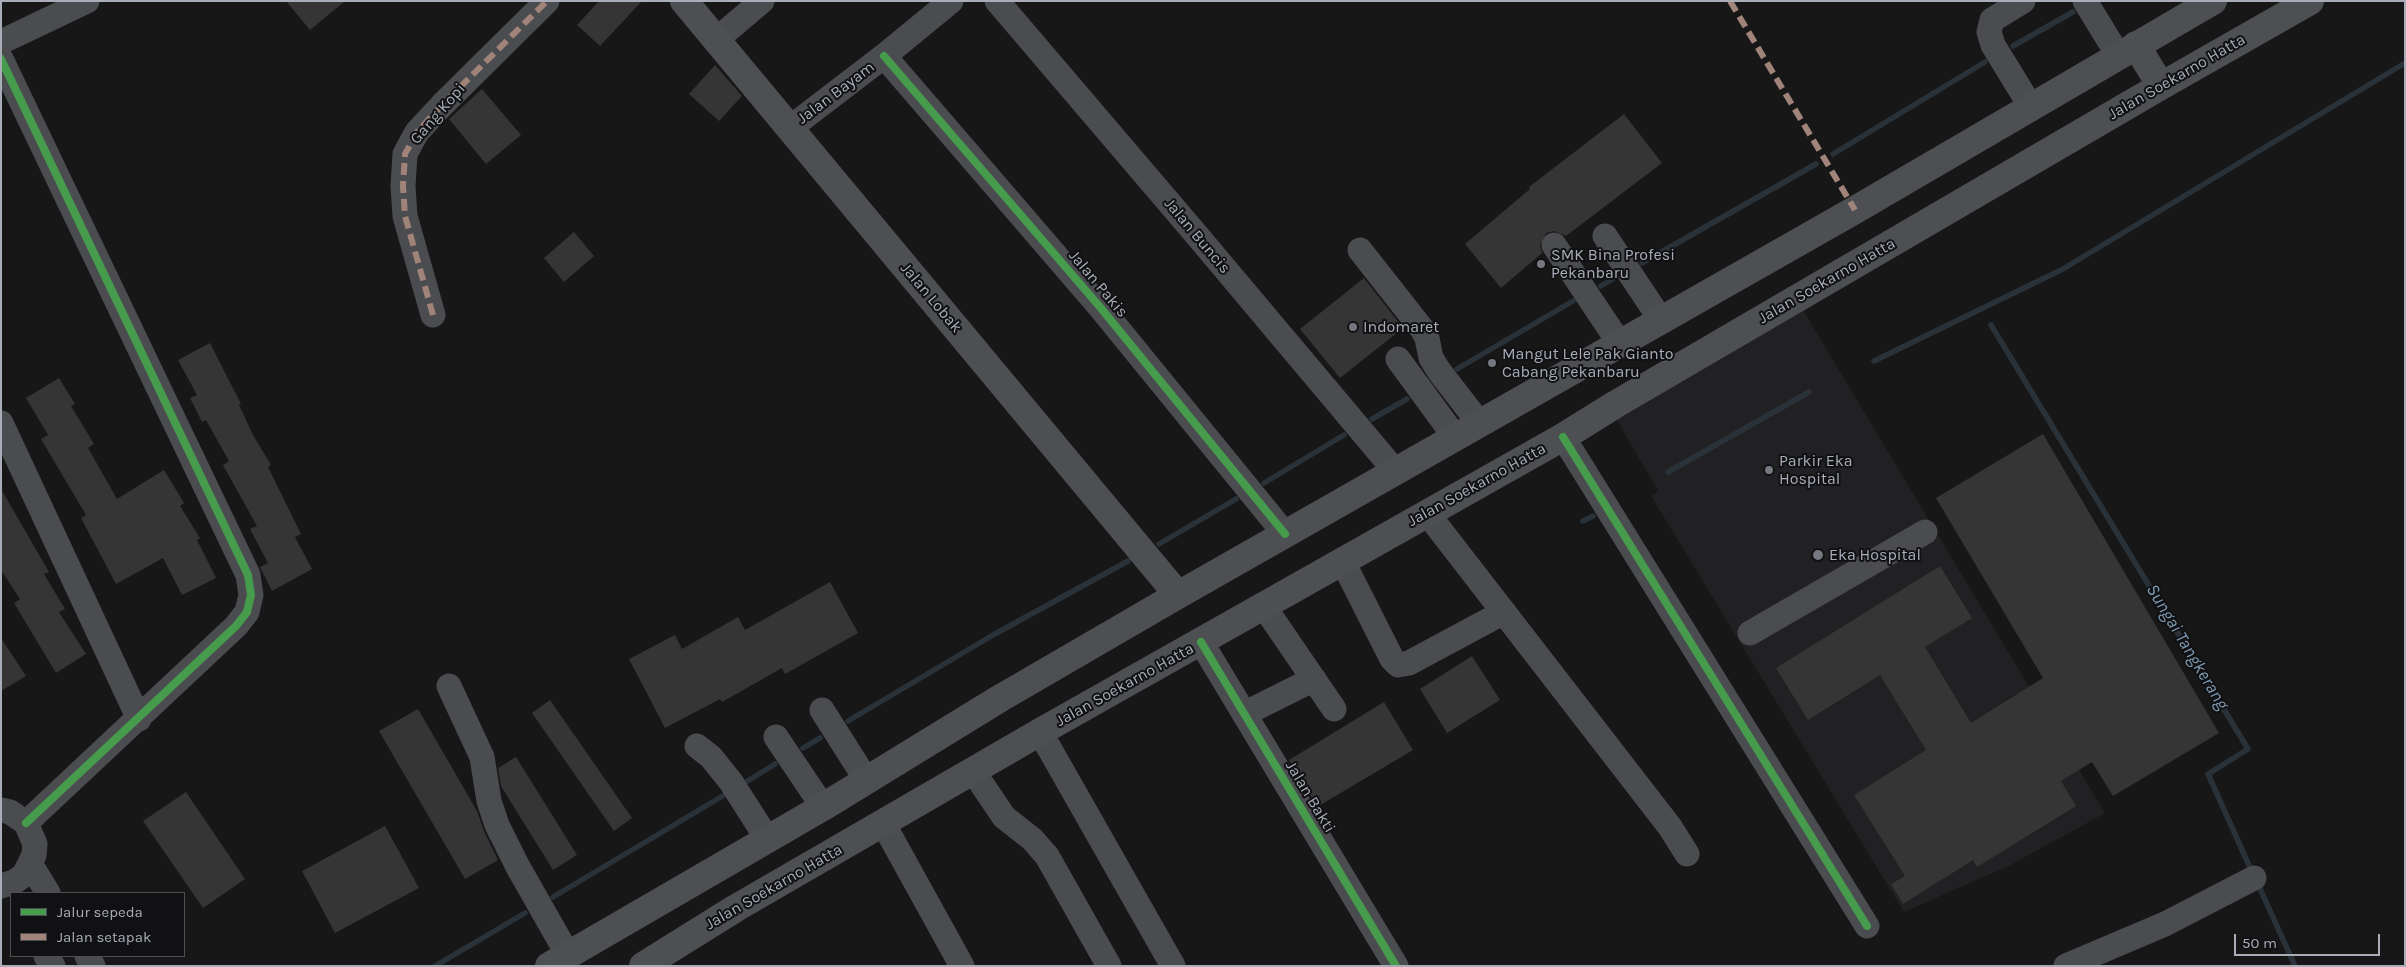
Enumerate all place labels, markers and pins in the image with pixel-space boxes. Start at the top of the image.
place label: SMK Bina Profesi Pekanbaru [1551,245,1675,283]
marker: SMK Bina Profesi Pekanbaru [1535,258,1547,270]
place label: Indomaret [1363,317,1439,337]
marker: Indomaret [1347,321,1359,333]
place label: Mangut Lele Pak Gianto Cabang Pekanbaru [1502,344,1674,382]
marker: Mangut Lele Pak Gianto Cabang Pekanbaru [1486,357,1498,369]
place label: Parkir Eka Hospital [1779,451,1853,489]
marker: Parkir Eka Hospital [1763,464,1775,476]
place label: Eka Hospital [1829,545,1921,565]
marker: Eka Hospital [1811,548,1825,562]

